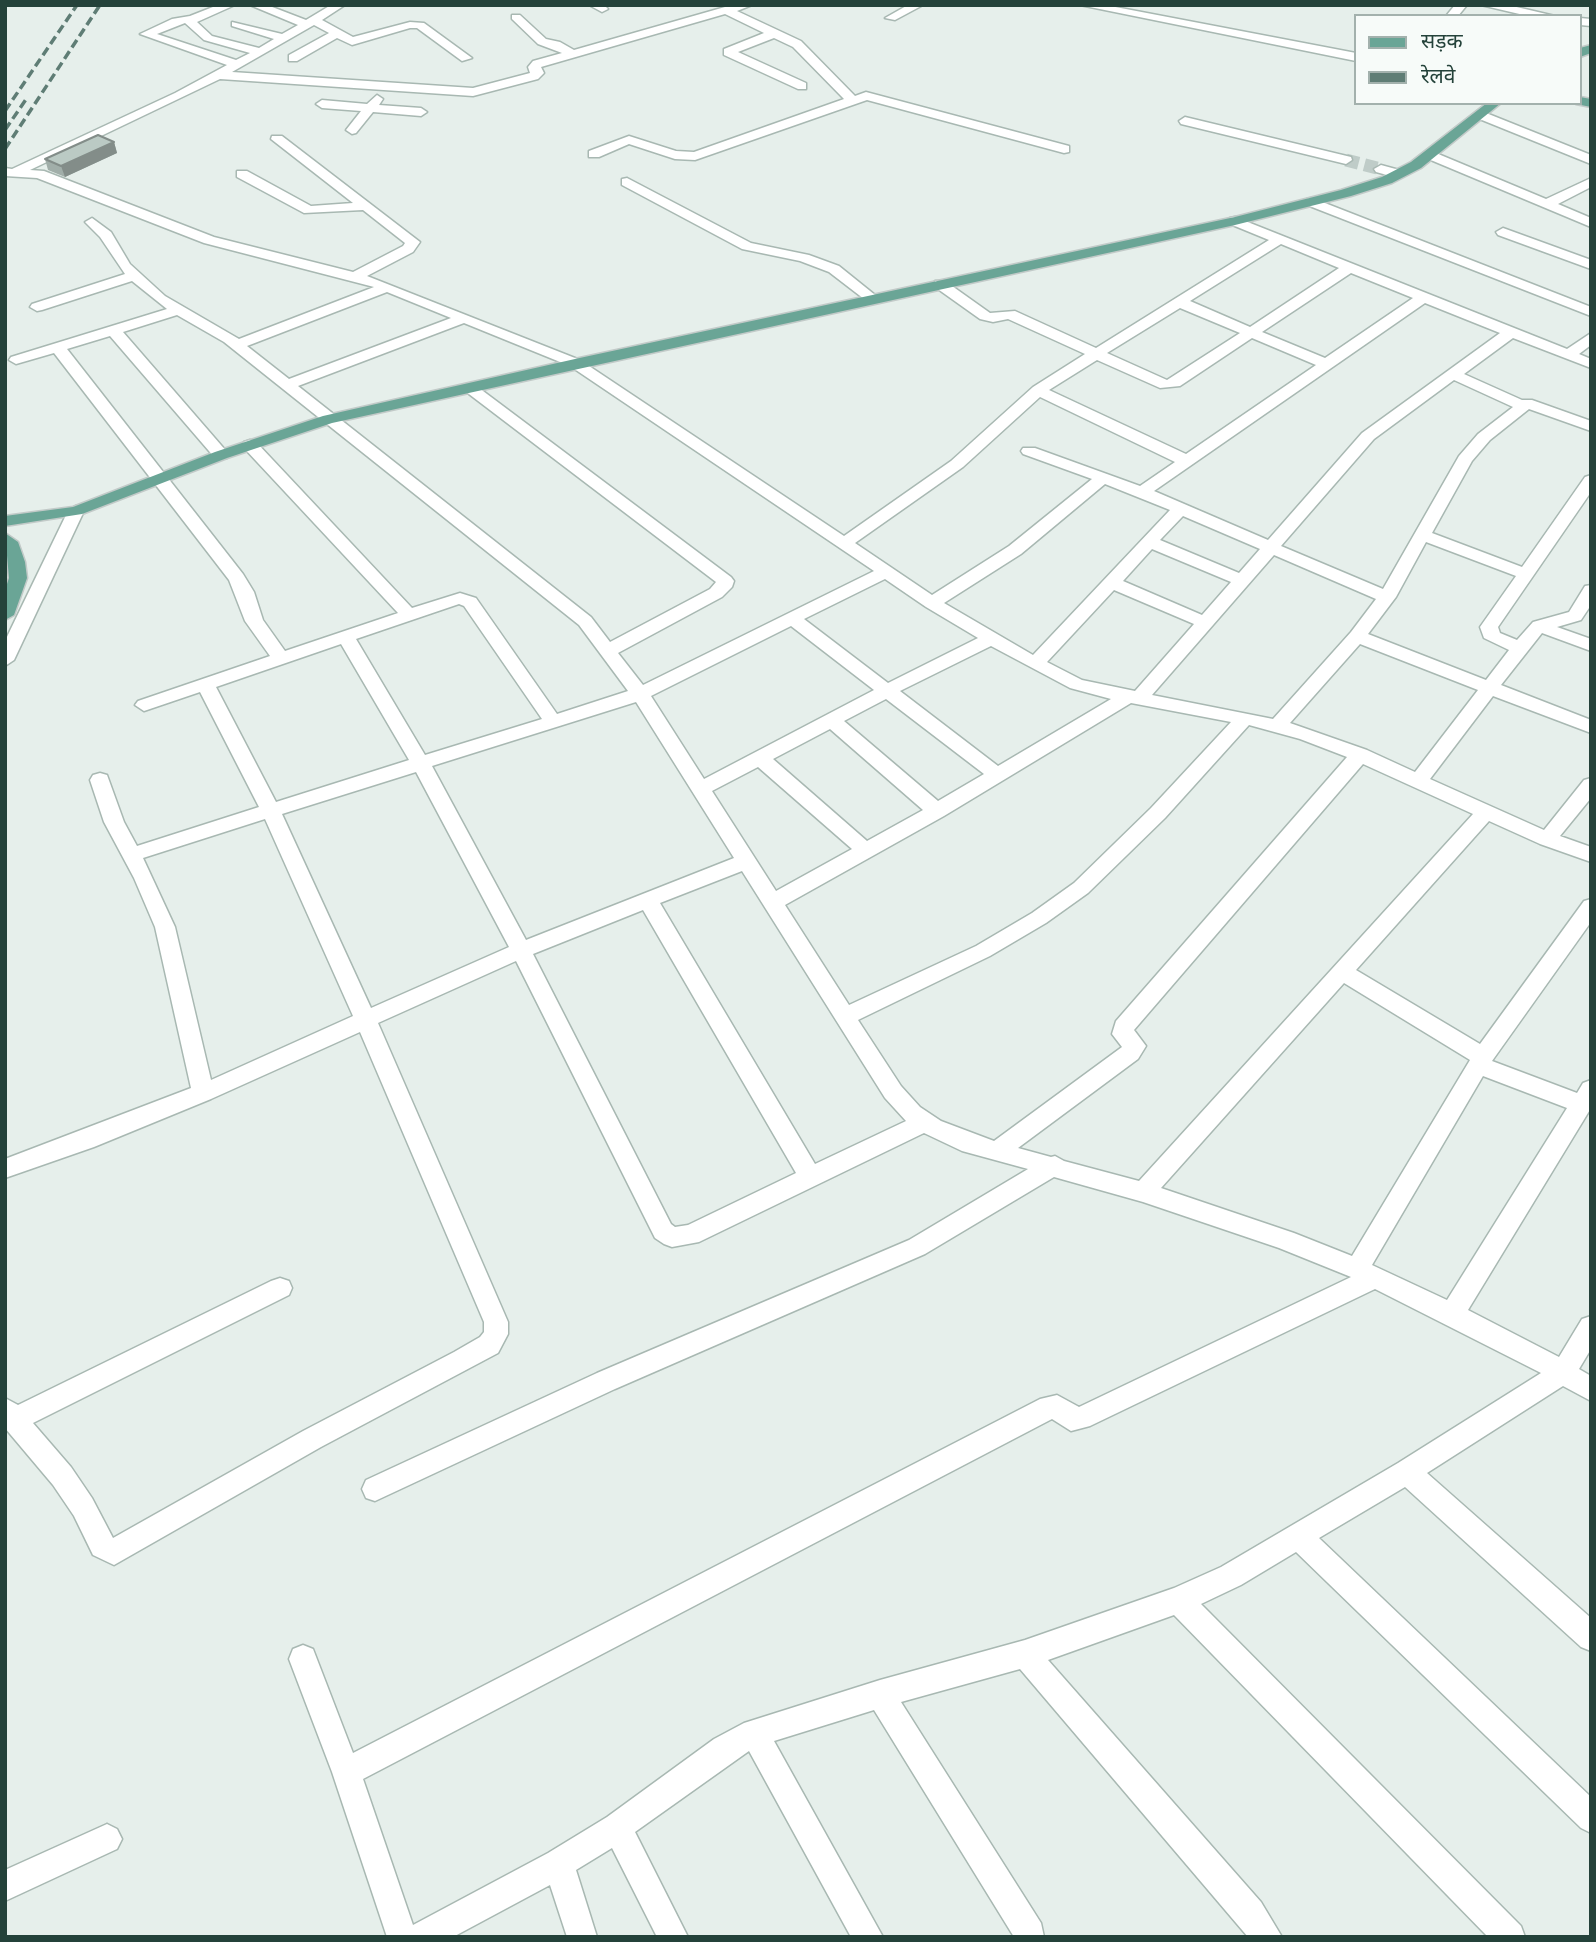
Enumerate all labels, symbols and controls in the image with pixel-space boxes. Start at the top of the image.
legend [1354,14,1582,105]
text: सड़क [1421,28,1463,53]
text: रेलवे [1421,63,1456,88]

